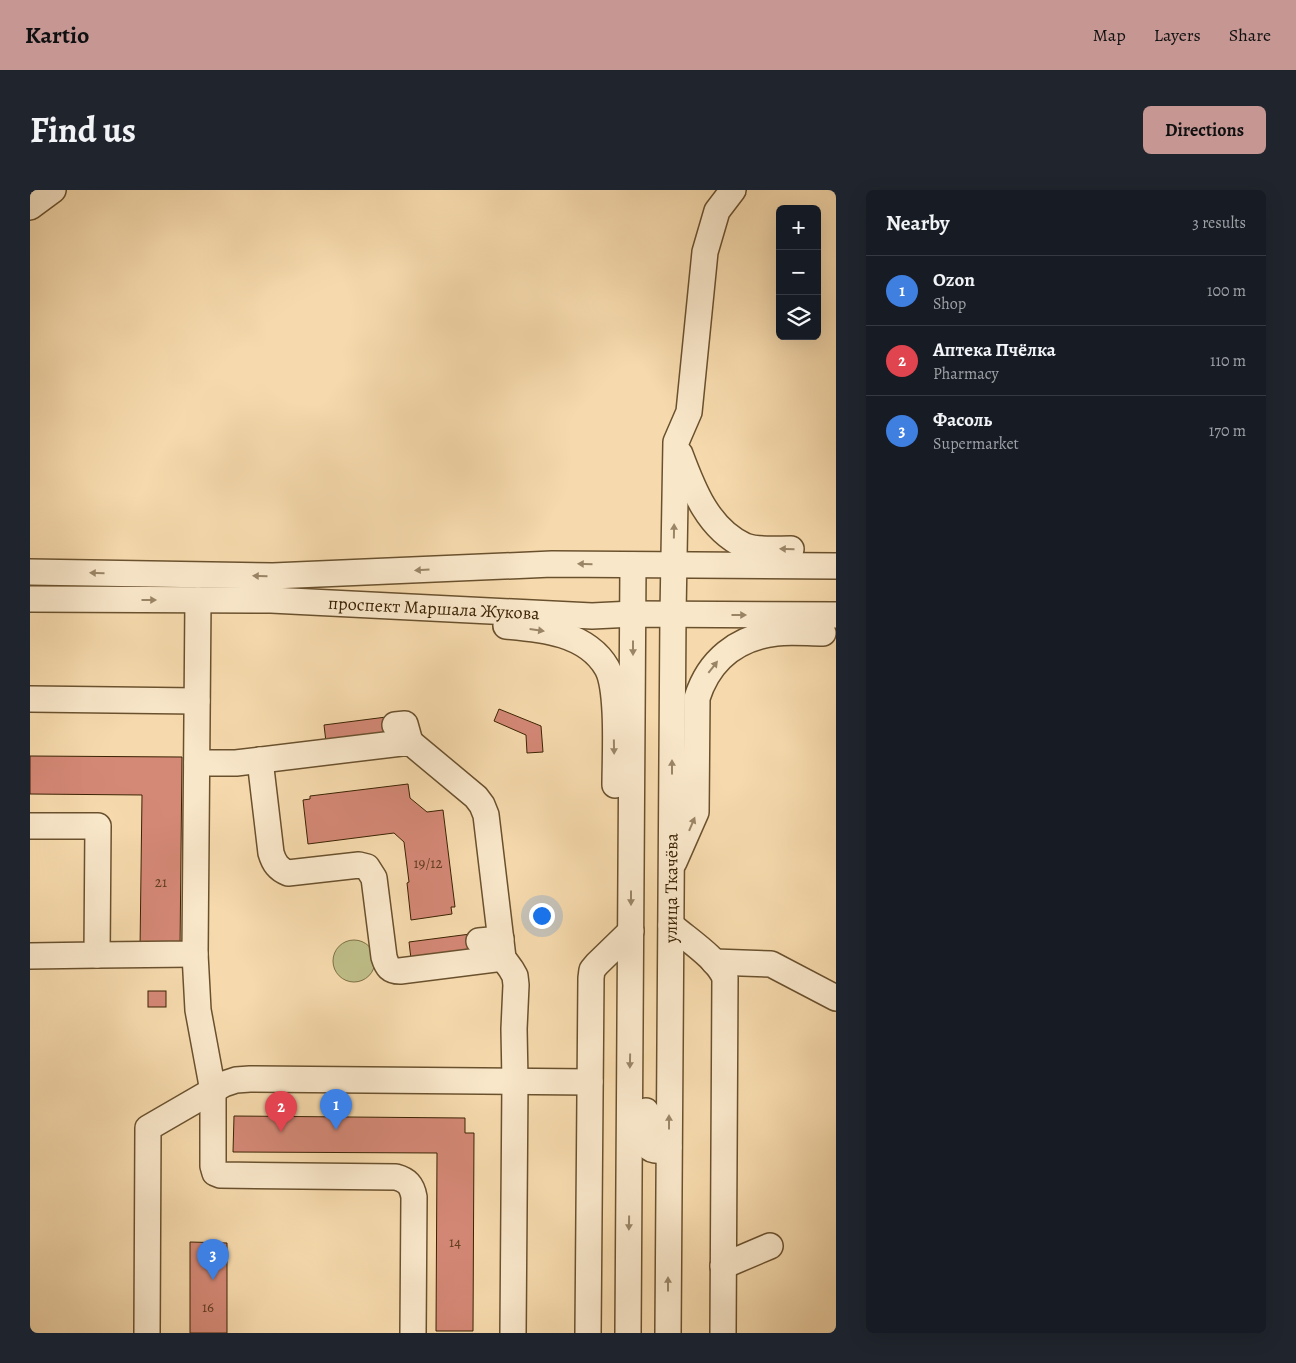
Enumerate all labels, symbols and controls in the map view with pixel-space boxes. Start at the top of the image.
text: Kartio [25,19,89,51]
text: Map [1093,23,1126,47]
text: Layers [1154,23,1201,47]
text: Share [1229,23,1271,47]
text: Find us [30,106,136,154]
button: Directions [1143,106,1266,154]
map controls [776,205,821,340]
button: + [776,205,821,250]
text: Nearby [886,209,949,237]
text: 3 results [1192,212,1246,234]
button: − [776,250,821,295]
text: Ozon [933,267,975,293]
text: 1 [899,280,905,302]
text: 100 m [1207,280,1246,302]
text: Shop [933,293,966,315]
button: layers [776,295,821,340]
text: Аптека Пчёлка [933,337,1056,363]
text: 2 [898,350,906,372]
text: 110 m [1210,350,1246,372]
text: Pharmacy [933,363,999,385]
text: Фасоль [933,407,992,433]
text: 3 [899,420,905,442]
text: 170 m [1209,420,1246,442]
text: Supermarket [933,433,1019,455]
one-way arrow [670,522,678,538]
one-way arrow [779,545,795,553]
one-way arrow [576,560,592,568]
one-way arrow [414,566,430,574]
one-way arrow [89,569,105,577]
one-way arrow [252,572,268,580]
street label: проспект Маршала Жукова [327,591,541,625]
one-way arrow [141,596,157,604]
one-way arrow [731,611,747,619]
one-way arrow [529,626,545,634]
one-way arrow [629,641,637,657]
one-way arrow [708,660,718,674]
one-way arrow [611,739,619,755]
one-way arrow [668,759,676,775]
one-way arrow [688,817,696,832]
street label: улица Ткачёва [659,832,683,944]
house number: 19/12 [413,853,443,873]
house number: 21 [155,872,167,892]
one-way arrow [627,891,635,907]
your location [529,903,555,929]
one-way arrow [626,1053,634,1069]
pin: 1 [320,1089,352,1130]
pin: 2 [265,1091,297,1132]
one-way arrow [666,1114,674,1130]
one-way arrow [625,1216,633,1232]
house number: 14 [449,1232,461,1252]
pin: 3 [197,1239,229,1280]
one-way arrow [664,1276,672,1292]
house number: 16 [202,1297,214,1317]

